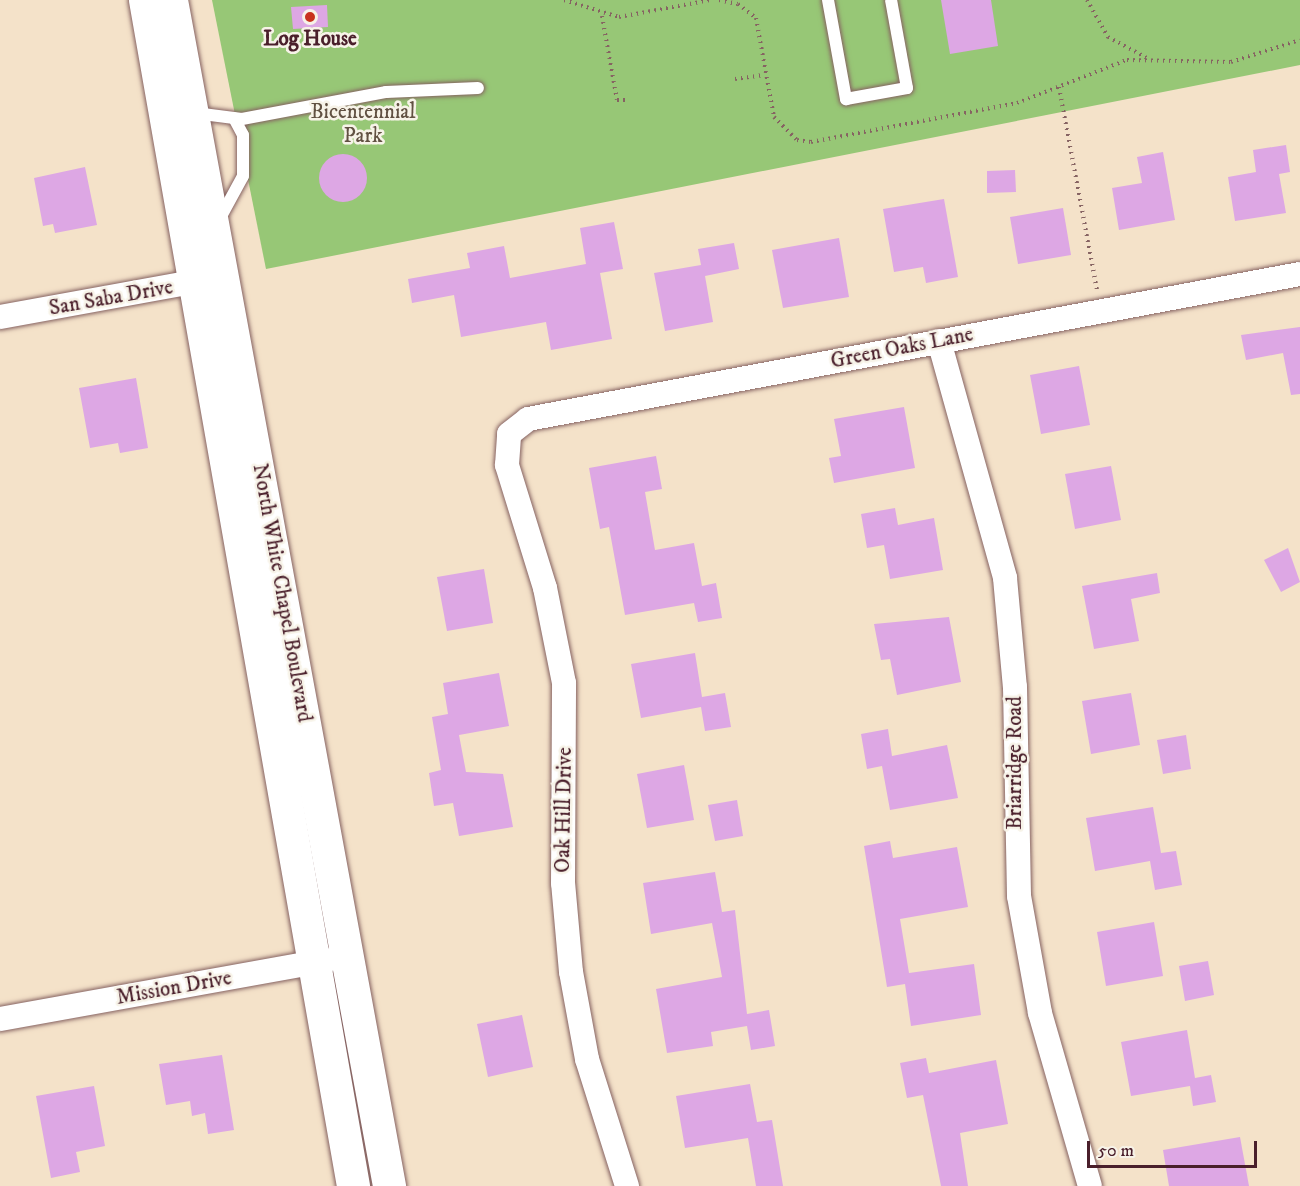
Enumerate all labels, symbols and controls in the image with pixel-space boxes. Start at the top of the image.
marker: Log House [303,10,317,24]
place label: Log House [263,26,357,52]
park label: Bicentennial Park [310,99,416,149]
street label: San Saba Drive [47,275,175,321]
street label: Green Oaks Lane [829,322,975,374]
street label: North White Chapel Boulevard [247,462,317,724]
street label: Briarridge Road [1002,696,1028,830]
street label: Oak Hill Drive [550,747,578,873]
street label: Mission Drive [114,965,234,1011]
scale bar [1090,1129,1260,1167]
text: 50 m [1098,1140,1134,1162]

